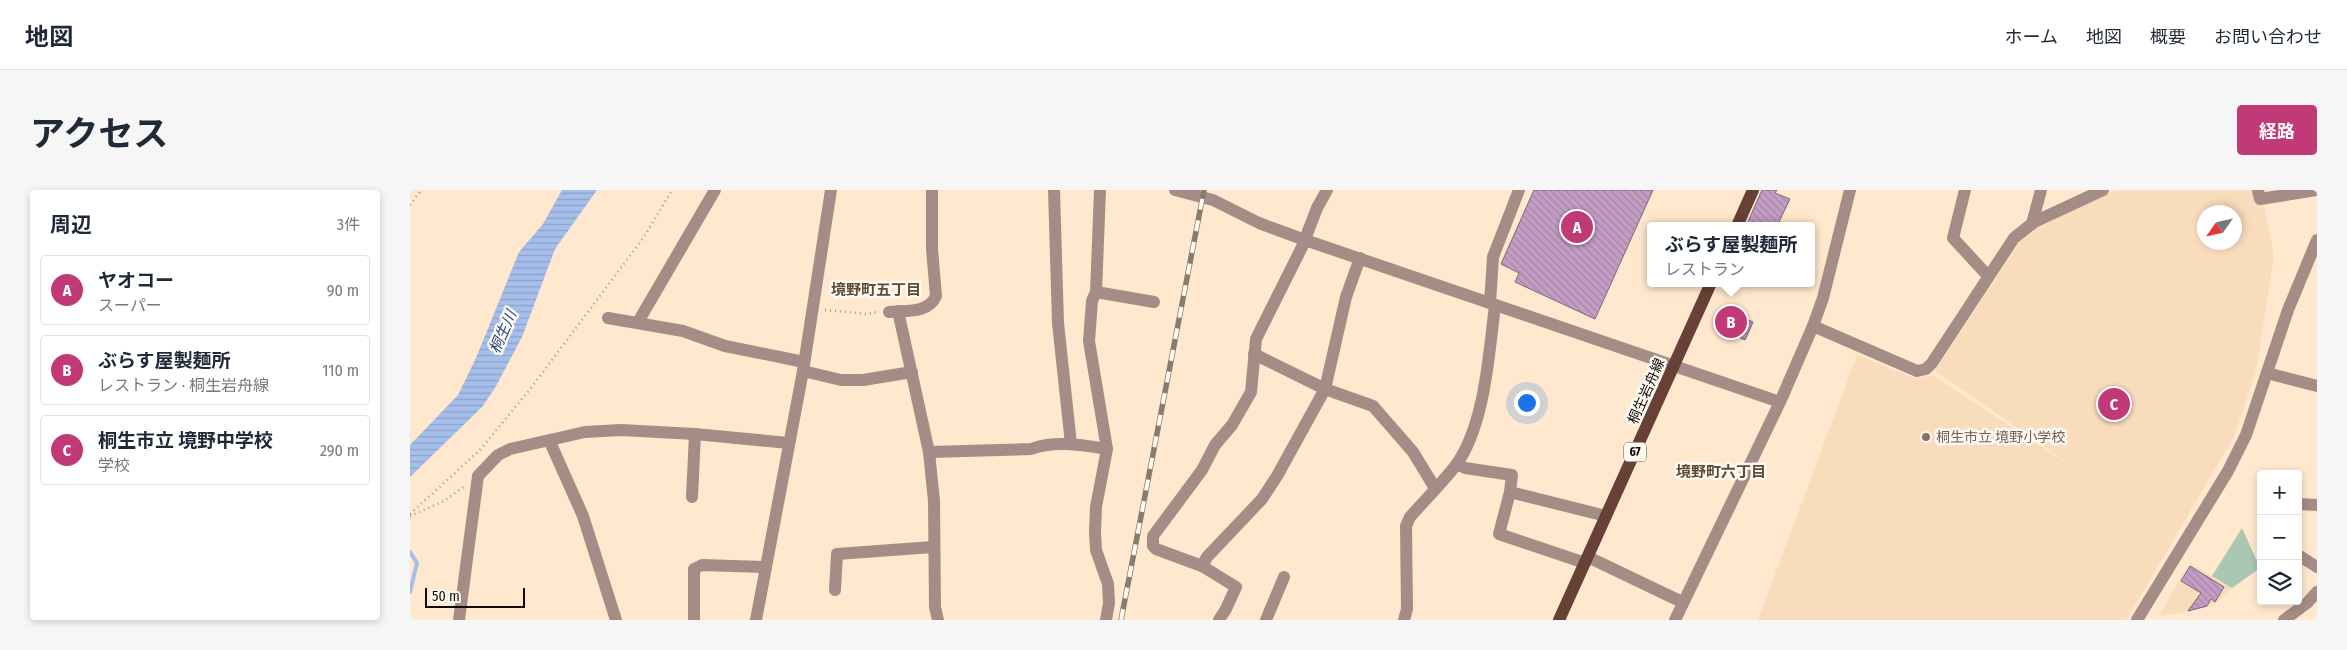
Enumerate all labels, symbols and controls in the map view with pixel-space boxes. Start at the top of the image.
text: 地図 [25,23,73,51]
text: ホーム [2005,26,2058,48]
text: 地図 [2086,26,2122,48]
text: 概要 [2150,26,2186,48]
text: お問い合わせ [2214,26,2322,48]
button: 経路 [2237,105,2317,155]
text: アクセス [30,113,168,155]
north arrow [2197,205,2242,250]
pin: A [1561,208,1593,246]
text: 周辺 [50,212,92,238]
text: 3件 [337,215,360,234]
popup [1647,222,1815,287]
text: ぶらす屋製麺所 [1665,233,1797,256]
text: レストラン [1665,260,1745,279]
text: ヤオコー [98,269,174,292]
text: A [63,281,71,300]
text: 90 m [327,281,359,300]
district label: 境野町五丁目 [831,281,921,299]
text: スーパー [98,296,162,315]
pin: B [1715,303,1747,341]
water label: 桐生川 [486,306,521,356]
text: ぶらす屋製麺所 [98,349,231,372]
street label: 桐生岩舟線 [1624,356,1668,427]
text: B [63,361,71,380]
text: 110 m [322,361,359,380]
text: レストラン · 桐生岩舟線 [98,376,269,395]
pin: C [2098,385,2130,423]
your location [1514,390,1540,416]
text: 桐生市立 境野中学校 [98,429,273,452]
place label: 桐生市立 境野小学校 [1936,429,2065,446]
marker: 桐生市立 境野小学校 [1920,431,1932,443]
text: C [63,441,71,460]
text: 290 m [320,441,359,460]
road number: 67 [1624,442,1646,462]
text: 学校 [98,456,130,475]
district label: 境野町六丁目 [1676,463,1766,481]
map controls [2257,470,2302,605]
button: + [2257,470,2302,515]
button: − [2257,515,2302,560]
button: layers [2257,560,2302,605]
scale bar [425,585,525,608]
text: 50 m [432,588,460,605]

